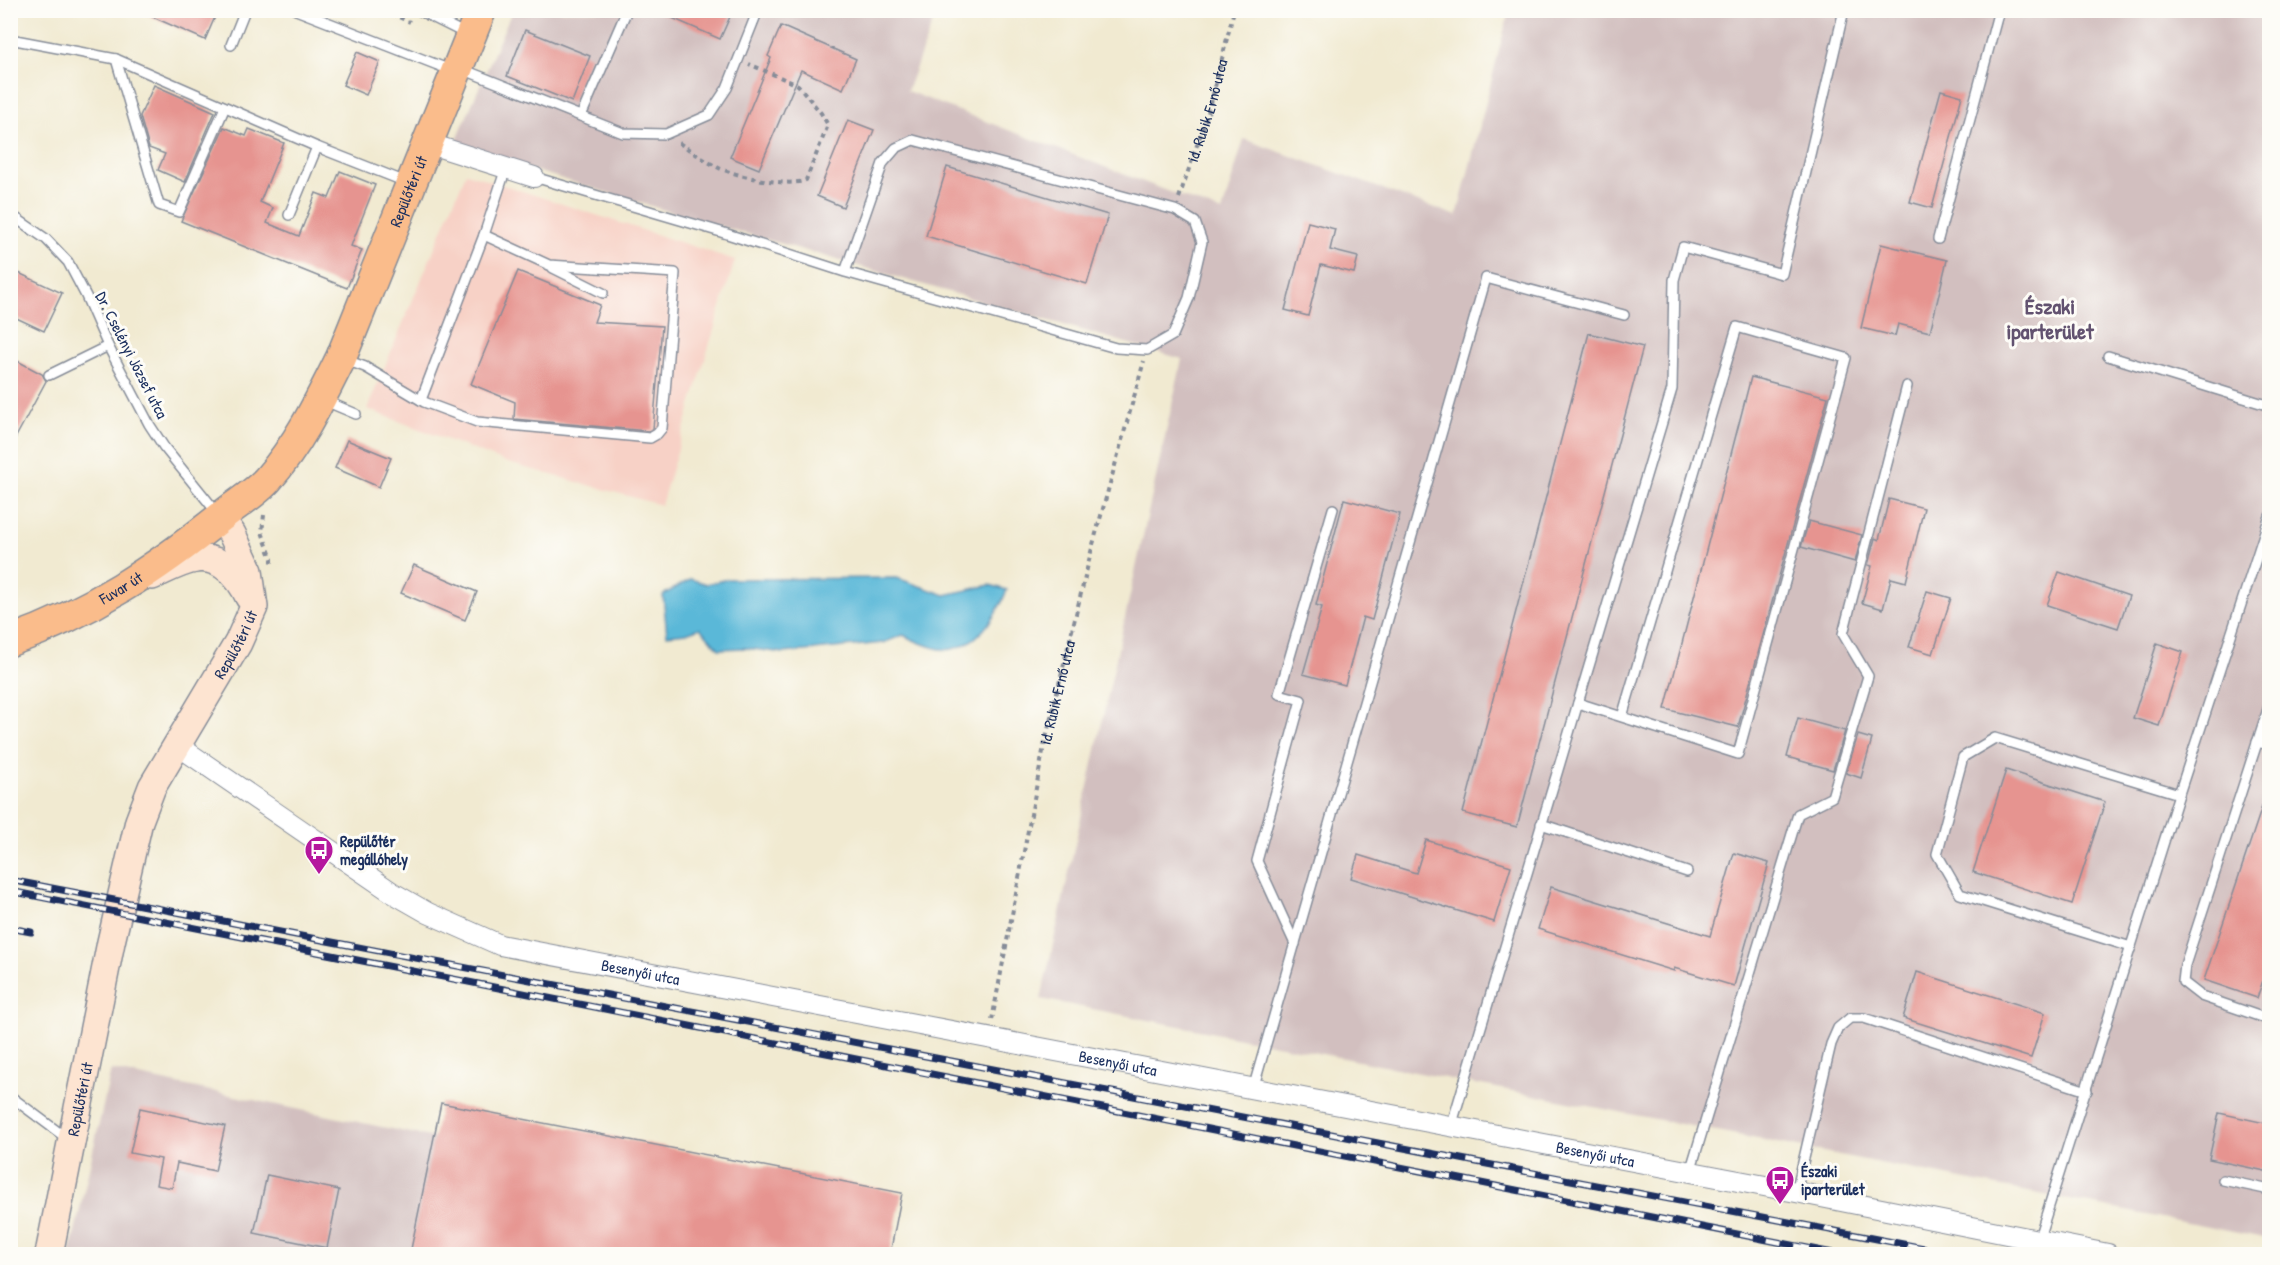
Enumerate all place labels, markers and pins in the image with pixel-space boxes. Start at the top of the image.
place label: Repülőtér megállóhely [340,830,408,871]
bus stop icon: Repülőtér megállóhely [303,834,335,876]
place label: Északi iparterület [1801,1160,1865,1201]
bus stop icon: Északi iparterület [1764,1164,1796,1206]

